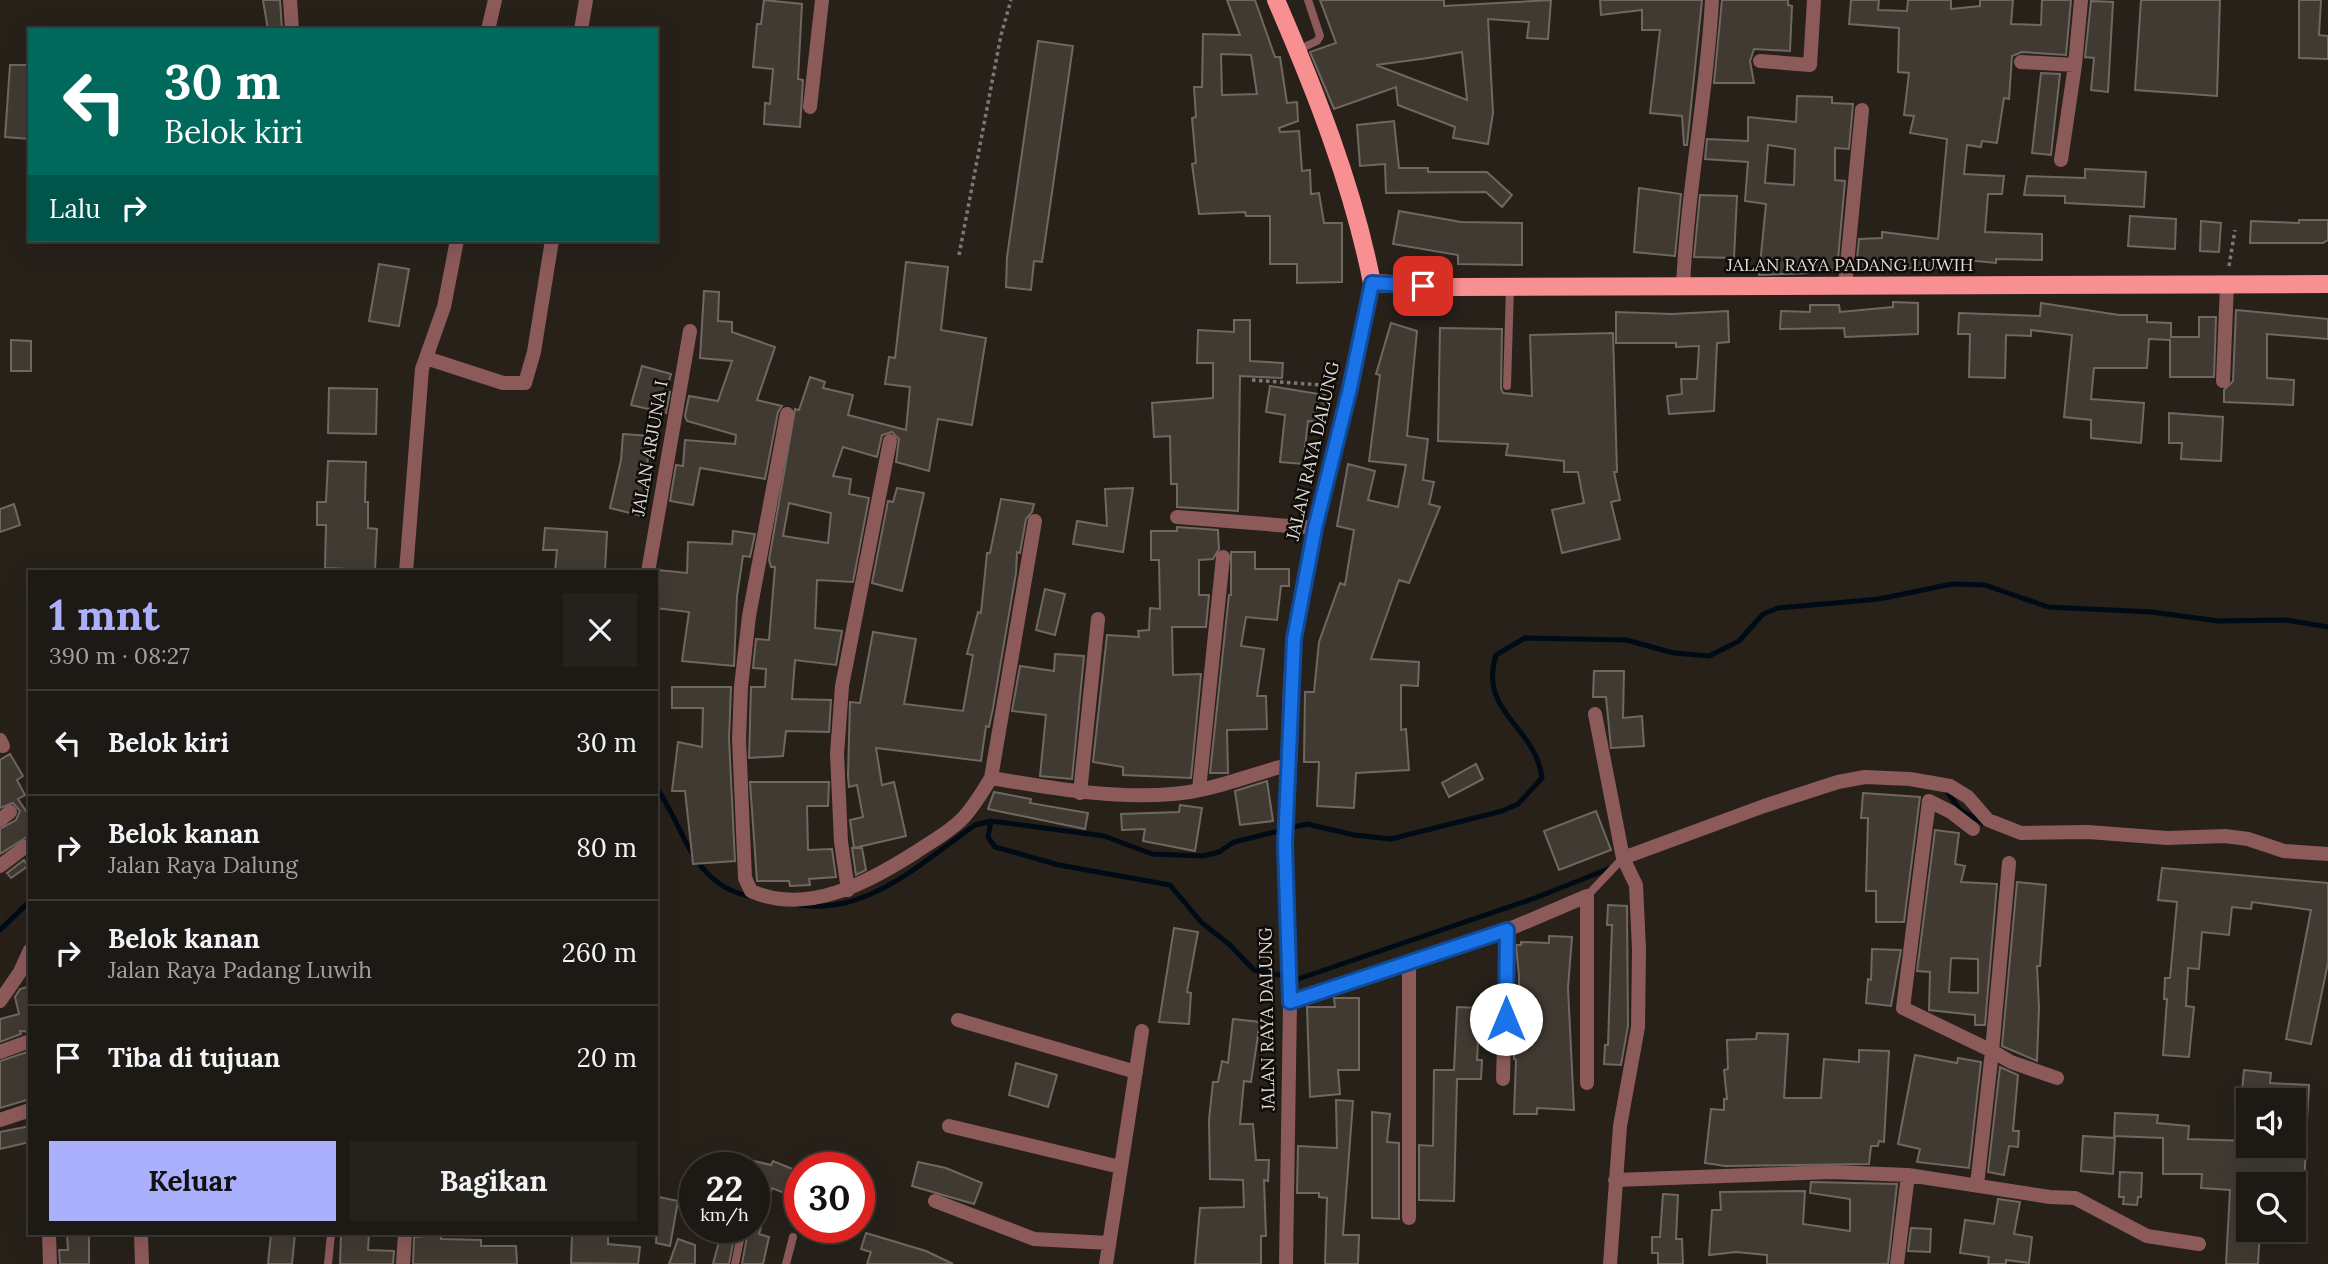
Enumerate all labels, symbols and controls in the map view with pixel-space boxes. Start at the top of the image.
text: 30 m [164,50,281,112]
icon: left [49,56,140,147]
text: Belok kiri [164,111,303,152]
icon: right [115,189,153,227]
text: Lalu [49,192,101,225]
street label: JALAN RAYA PADANG LUWIH [1725,253,1974,276]
pin [1393,256,1453,316]
icon: arrive [1404,267,1442,305]
street label: JALAN RAYA DALUNG [1280,359,1344,544]
street label: JALAN ARJUNA I [626,378,673,518]
text: 1 mnt [49,588,160,642]
button: close [563,593,637,667]
text: 390 m · 08:27 [49,641,190,670]
icon: left [49,724,87,762]
text: Belok kiri [108,726,229,759]
text: 30 m [576,726,637,759]
text: Belok kanan [108,817,260,850]
icon: right [49,829,87,867]
text: 80 m [576,831,637,864]
text: Jalan Raya Dalung [108,850,298,879]
text: Belok kanan [108,922,260,955]
street label: JALAN RAYA DALUNG [1253,927,1280,1112]
icon: right [49,934,87,972]
text: 260 m [562,936,637,969]
text: Jalan Raya Padang Luwih [108,955,372,984]
position arrow [1469,982,1543,1056]
icon: arrive [49,1039,87,1077]
text: Tiba di tujuan [108,1041,280,1074]
text: 20 m [577,1041,637,1074]
map controls [2236,1088,2306,1242]
button: sound [2236,1088,2306,1158]
button: Keluar [49,1141,336,1221]
button: Bagikan [350,1141,637,1221]
speed limit sign: 30 [784,1152,875,1243]
text: 22 [706,1166,743,1211]
button: search [2236,1172,2306,1242]
text: km/h [700,1203,749,1226]

